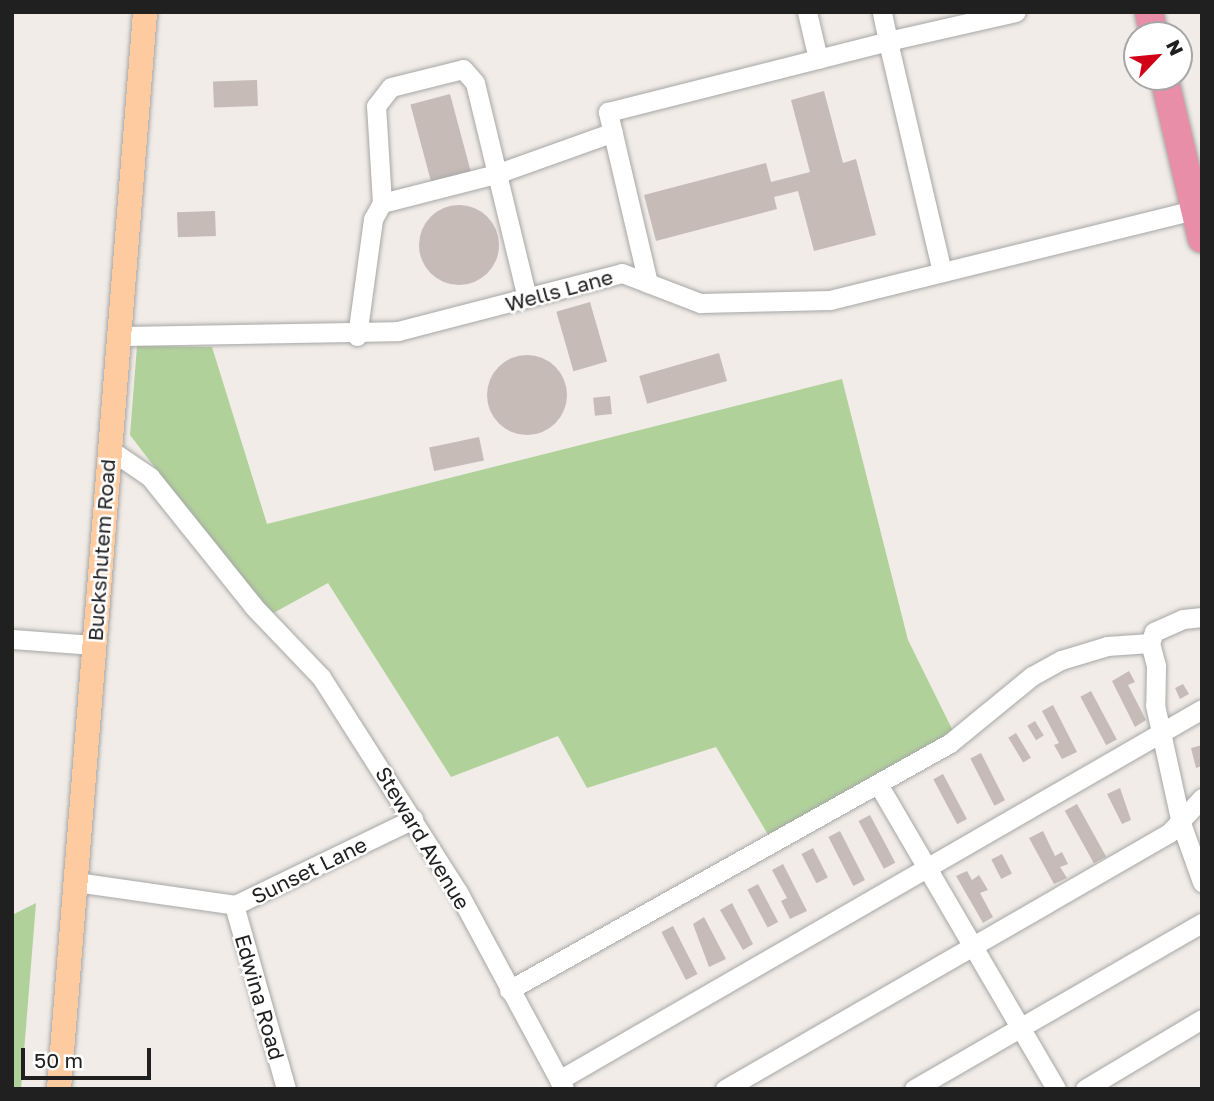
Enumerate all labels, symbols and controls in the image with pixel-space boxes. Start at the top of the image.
north arrow [1123,21,1193,91]
text: N [1162,36,1189,59]
street label: Wells Lane [502,264,616,316]
street label: Buckshutem Road [82,458,120,642]
street label: Steward Avenue [370,762,476,914]
street label: Sunset Lane [247,831,371,909]
street label: Edwina Road [230,931,290,1063]
scale bar [24,1034,154,1078]
text: 50 m [34,1047,83,1073]

